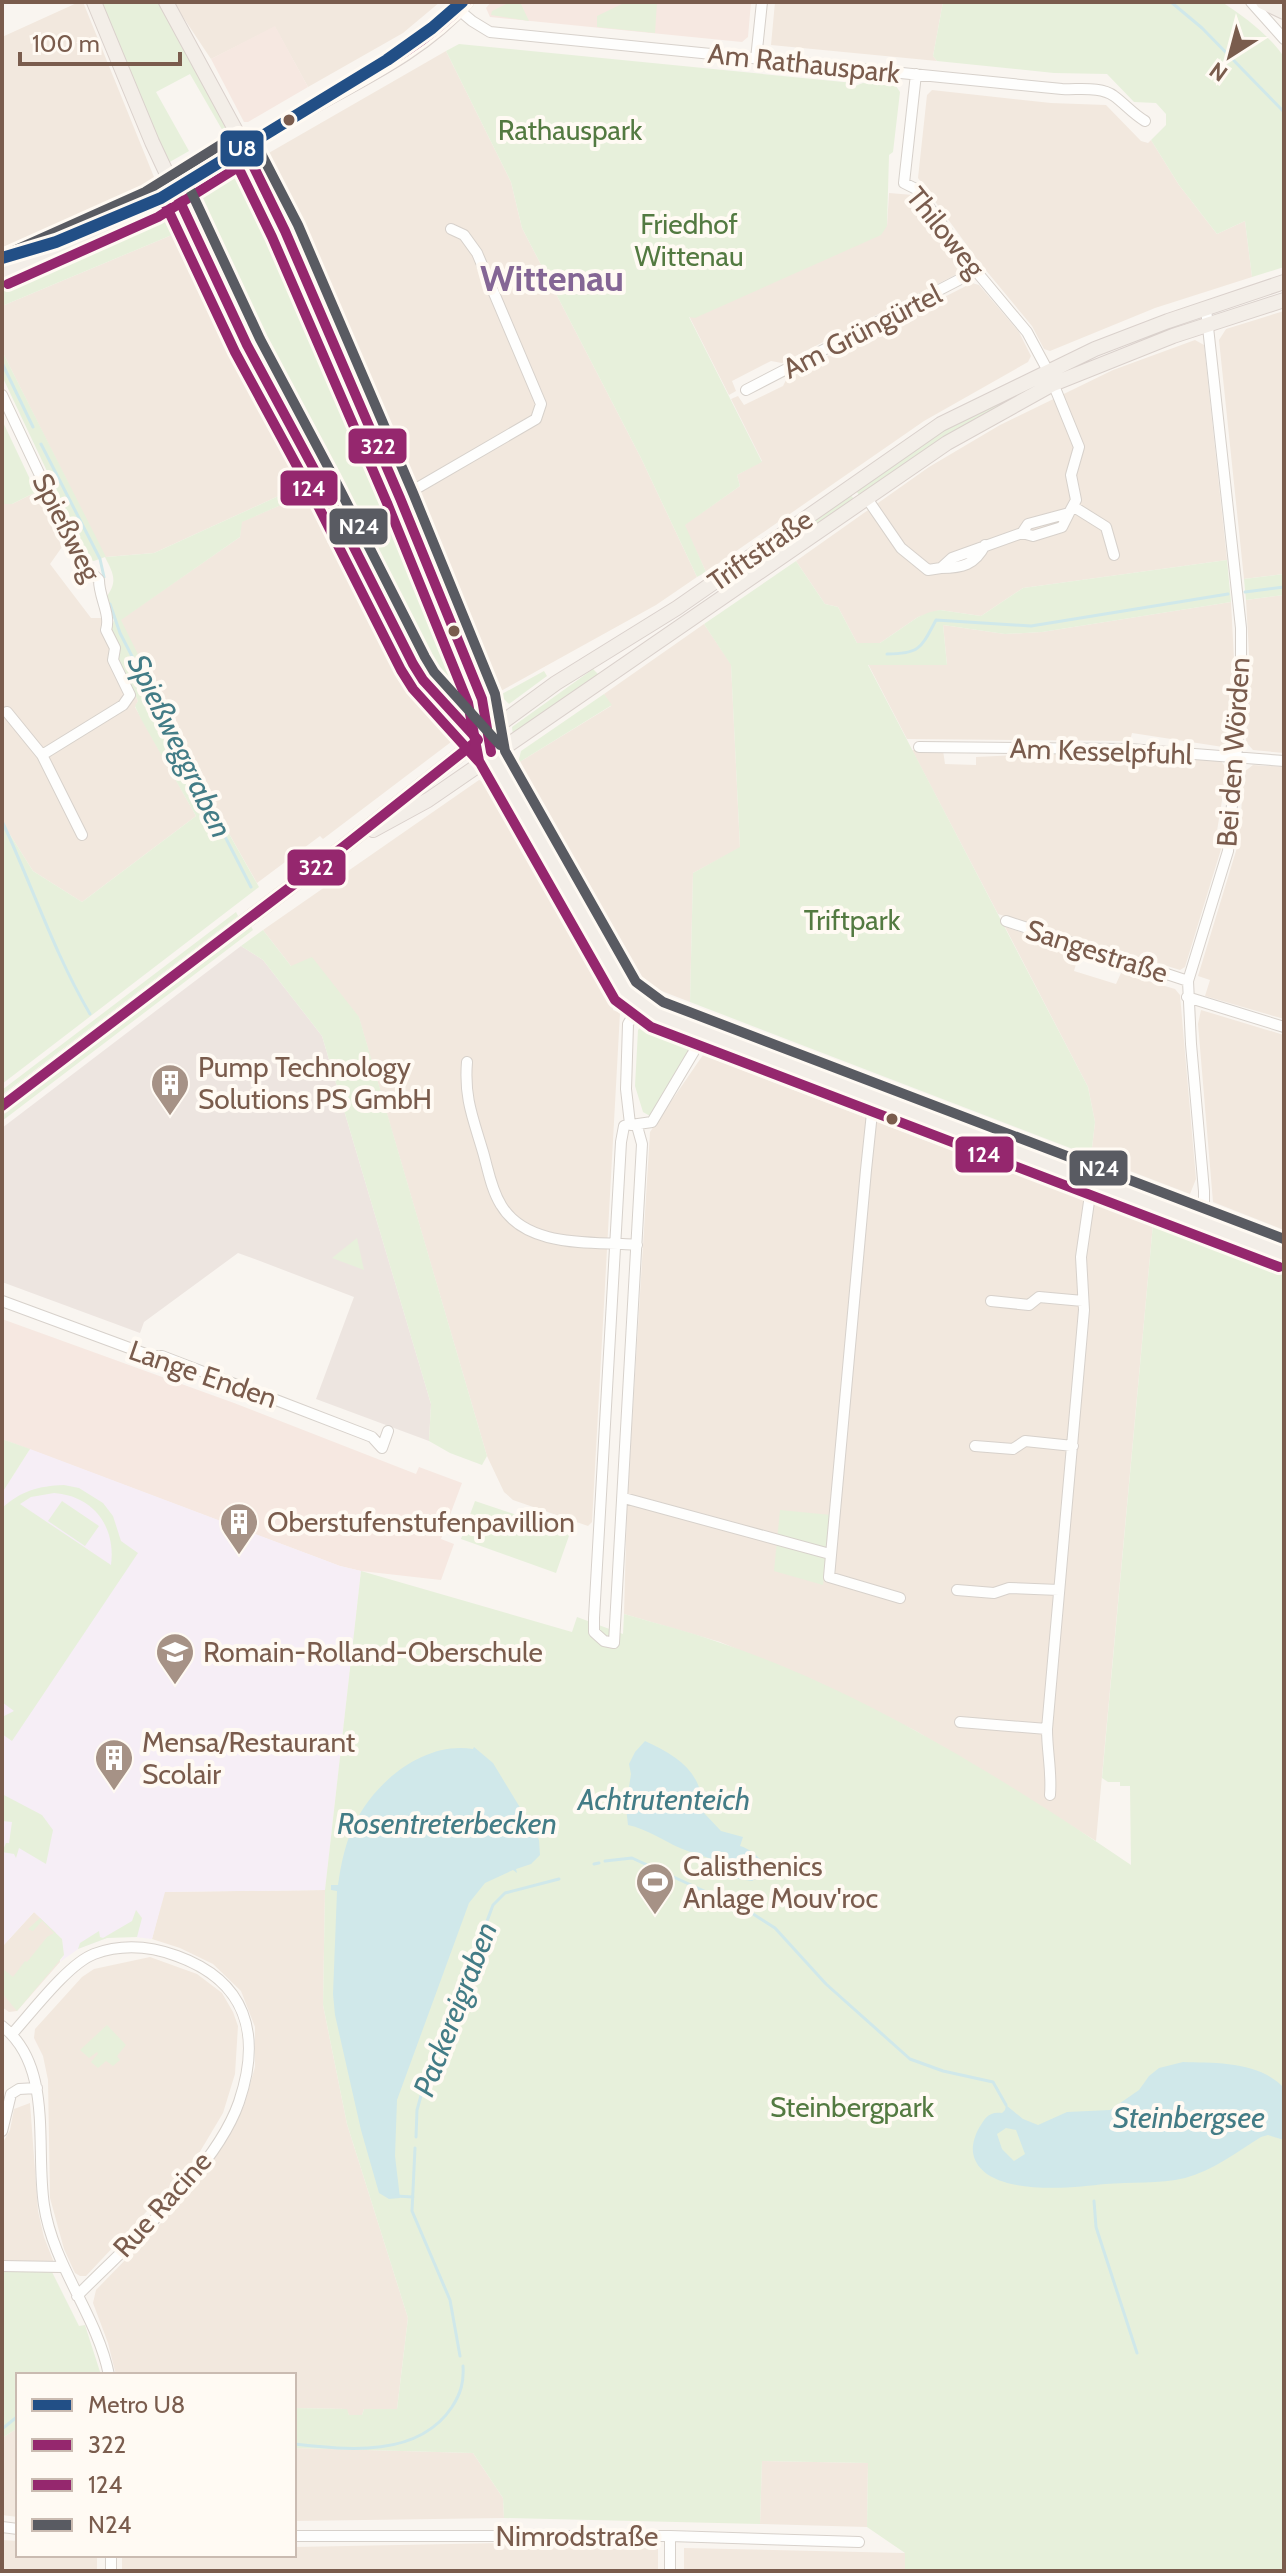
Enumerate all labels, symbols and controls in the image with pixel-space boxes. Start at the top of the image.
scale bar [20,16,180,66]
north arrow [1190,16,1270,96]
text: 100 m [32,29,100,58]
street label: Am Rathauspark [706,36,902,90]
text: N [1204,56,1233,87]
unlabelled marker [281,112,297,128]
park label: Rathauspark [498,113,643,147]
line badge: U8 [219,129,265,168]
text: U8 [227,135,257,162]
street label: Thiloweg [899,180,993,285]
park label: Friedhof Wittenau [634,207,744,273]
district label: Wittenau [480,256,624,300]
street label: Am Grüngürtel [777,276,947,386]
line badge: 322 [347,427,408,465]
text: 322 [360,433,396,460]
street label: Spießweg [25,467,109,588]
line badge: 124 [279,469,339,507]
text: 124 [292,475,326,502]
street label: Triftstraße [701,502,819,598]
line badge: N24 [328,507,389,546]
text: N24 [339,513,379,540]
unlabelled marker [446,623,462,639]
water label: Spießweggraben [120,648,240,844]
street label: Bei den Wörden [1209,656,1257,848]
street label: Am Kesselpfuhl [1009,731,1193,771]
line badge: 322 [286,848,347,887]
text: 322 [298,854,334,881]
park label: Triftpark [804,903,901,937]
street label: Sangestraße [1022,912,1172,990]
place label: Pump Technology Solutions PS GmbH [198,1050,432,1116]
building icon: Pump Technology Solutions PS GmbH [149,1062,191,1117]
unlabelled marker [884,1111,900,1127]
line badge: 124 [954,1135,1015,1174]
text: 124 [967,1141,1001,1168]
line badge: N24 [1068,1149,1129,1187]
text: N24 [1079,1155,1119,1182]
street label: Lange Enden [125,1333,281,1415]
building icon: Oberstufenstufenpavillion [218,1501,260,1556]
place label: Oberstufenstufenpavillion [267,1505,575,1539]
school or university icon: Romain-Rolland-Oberschule [154,1631,196,1686]
place label: Romain-Rolland-Oberschule [203,1635,543,1669]
place label: Mensa/Restaurant Scolair [142,1725,355,1791]
building icon: Mensa/Restaurant Scolair [93,1737,135,1792]
water label: Achtrutenteich [576,1781,750,1818]
water label: Rosentreterbecken [337,1805,557,1842]
place label: Calisthenics Anlage Mouv'roc [683,1849,878,1915]
sports icon: Calisthenics Anlage Mouv'roc [634,1861,676,1916]
water label: Packereigraben [405,1917,505,2101]
park label: Steinbergpark [770,2090,935,2124]
water label: Steinbergsee [1113,2099,1265,2136]
street label: Rue Racine [106,2144,218,2264]
legend [16,2373,296,2557]
text: Metro U8 [88,2390,185,2419]
text: 322 [88,2430,126,2459]
text: 124 [88,2470,122,2499]
text: N24 [88,2510,131,2539]
street label: Nimrodstraße [496,2519,658,2553]

